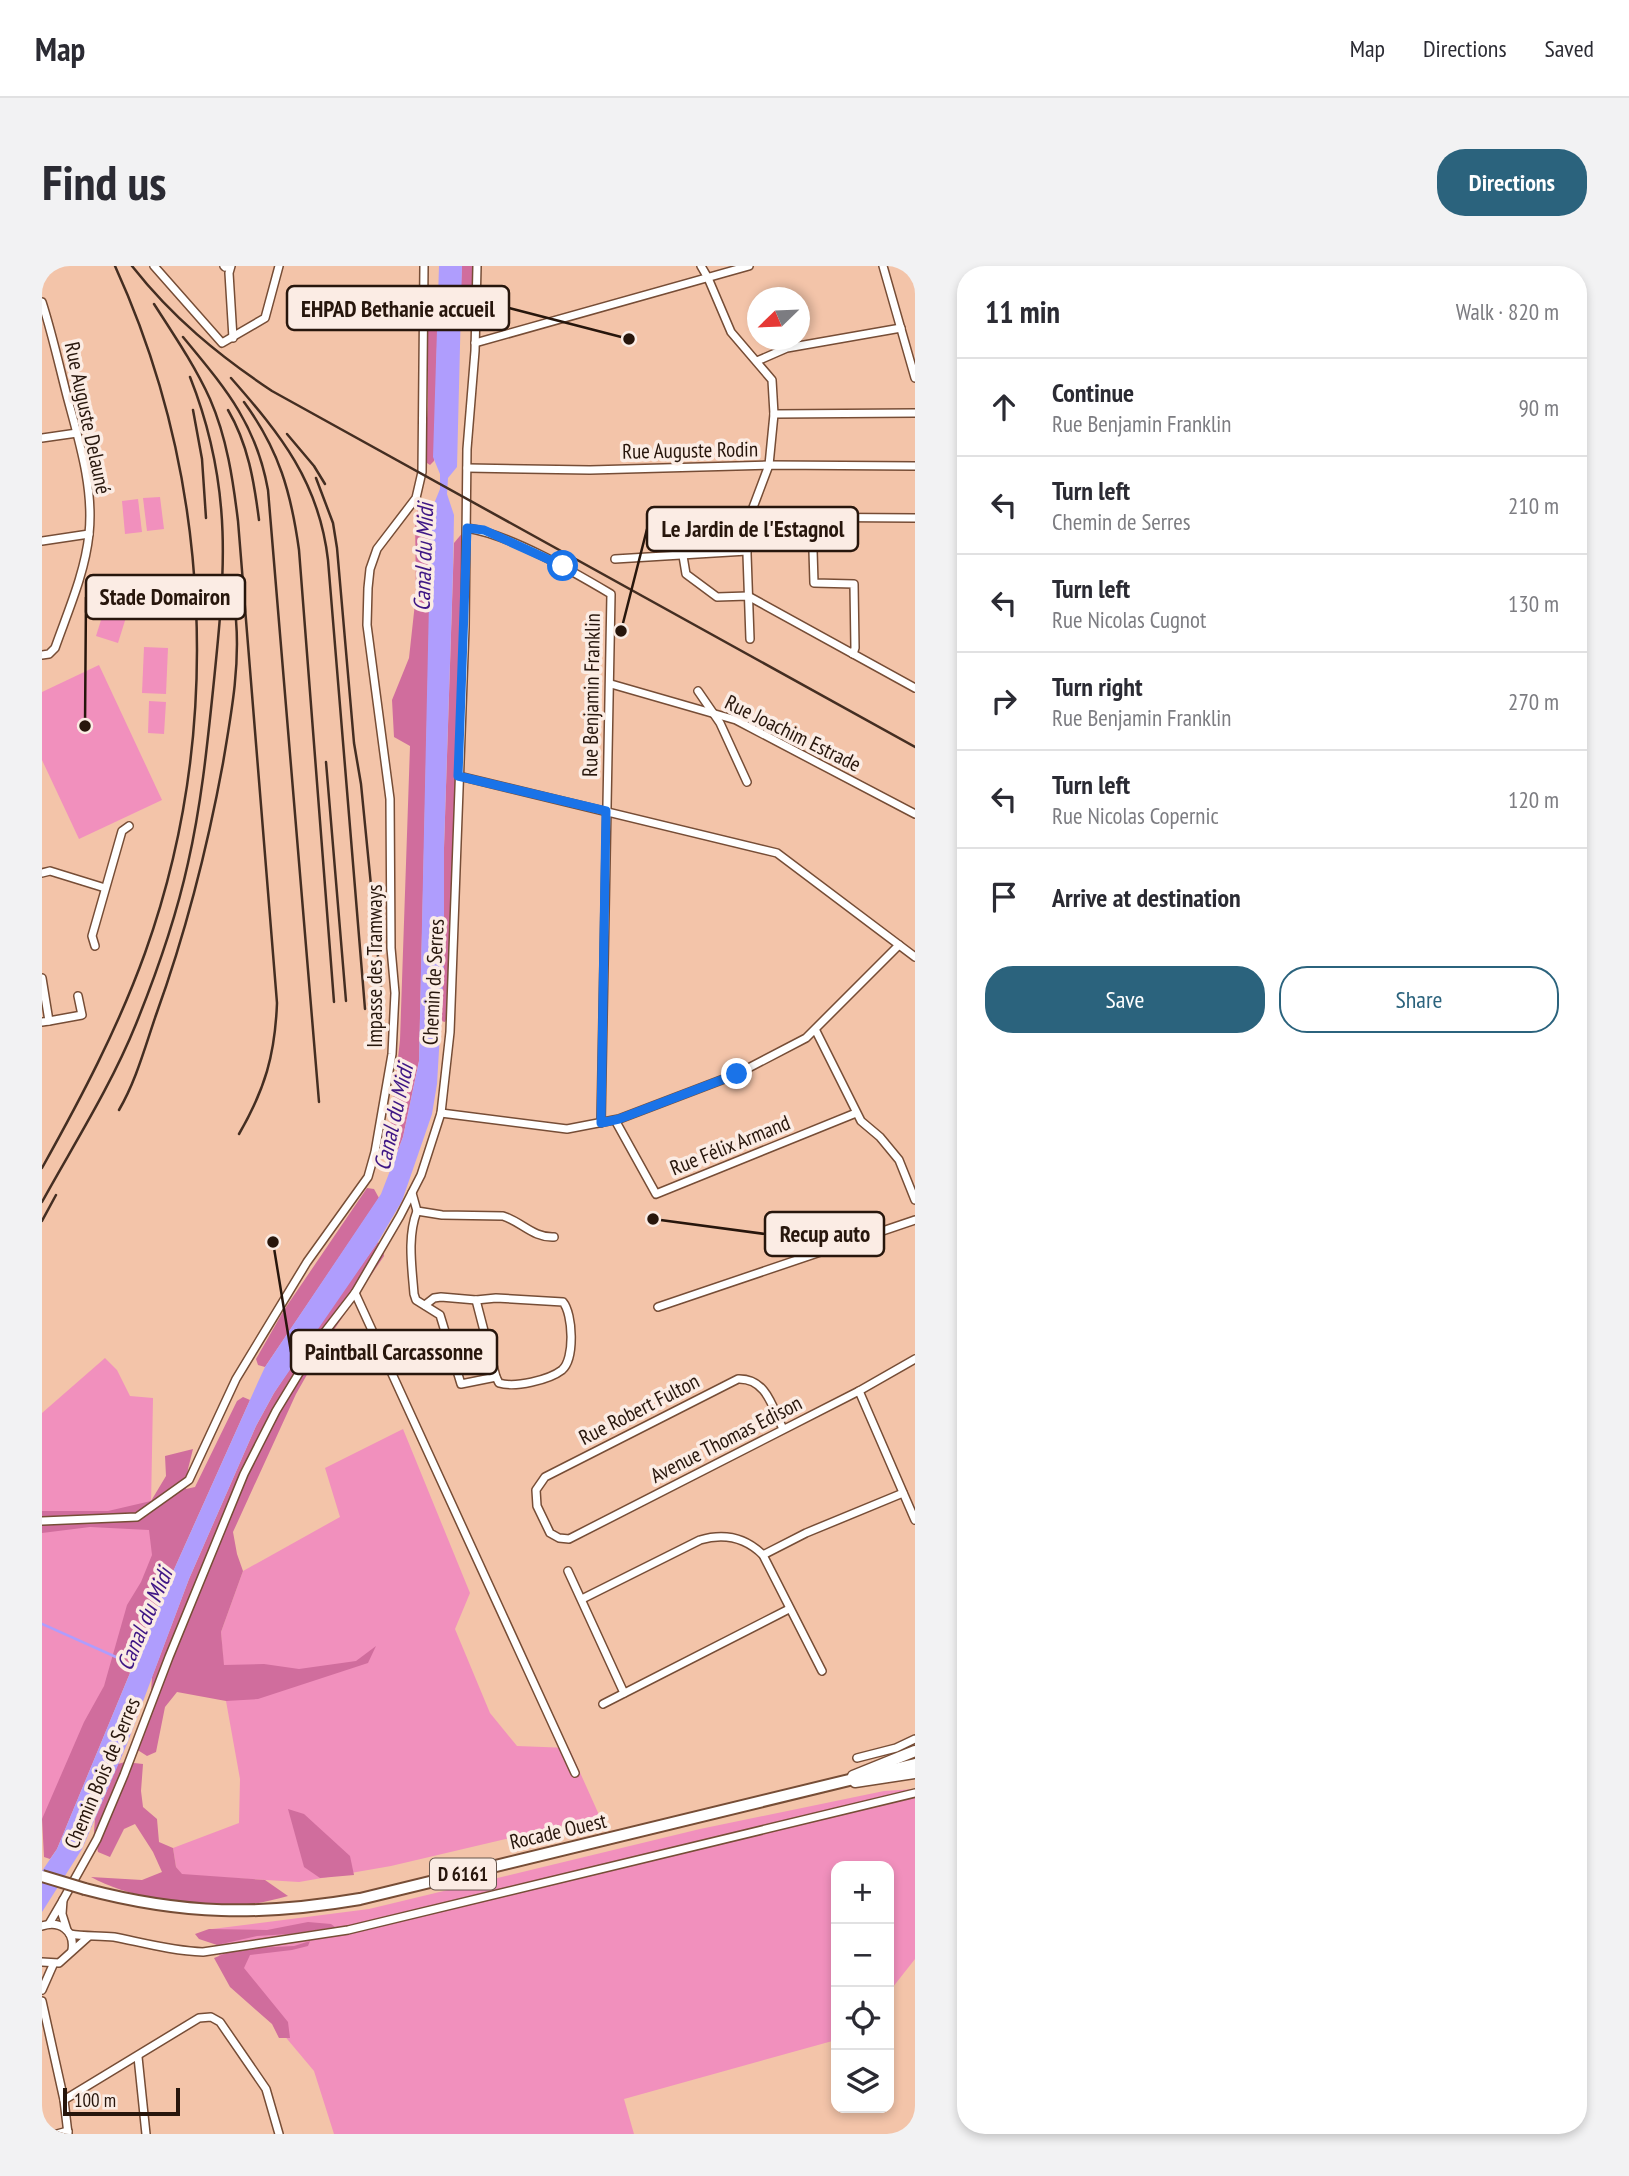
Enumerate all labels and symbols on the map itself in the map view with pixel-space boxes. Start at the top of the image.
callout: EHPAD Bethanie accueil [287,286,509,330]
north arrow [747,287,810,350]
text: EHPAD Bethanie accueil [301,294,495,323]
street label: Rue Auguste Delauné [59,339,117,497]
street label: Rue Auguste Rodin [622,435,758,465]
water label: Canal du Midi [407,499,439,612]
callout: Le Jardin de l'Estagnol [647,507,858,551]
text: Le Jardin de l'Estagnol [662,514,845,543]
route start [547,550,578,581]
callout: Stade Domairon [86,575,245,619]
text: Stade Domairon [100,582,230,611]
street label: Rue Benjamin Franklin [576,613,606,777]
street label: Rue Joachim Estrade [721,688,865,778]
street label: Impasse des Tramways [361,884,388,1048]
street label: Chemin de Serres [416,918,450,1046]
water label: Canal du Midi [367,1058,420,1173]
route end [721,1058,752,1089]
street label: Rue Félix Armand [666,1109,794,1181]
callout: Recup auto [765,1212,884,1256]
text: Recup auto [780,1219,870,1248]
callout: Paintball Carcassonne [291,1330,497,1374]
text: Paintball Carcassonne [305,1337,483,1366]
street label: Rue Robert Fulton [574,1367,704,1451]
street label: Avenue Thomas Edison [646,1389,806,1489]
water label: Canal du Midi [109,1561,180,1675]
street label: Chemin Bois de Serres [58,1693,146,1853]
street label: Rocade Ouest [507,1807,609,1855]
road number: D 6161 [430,1858,496,1890]
scale bar [63,2085,180,2117]

